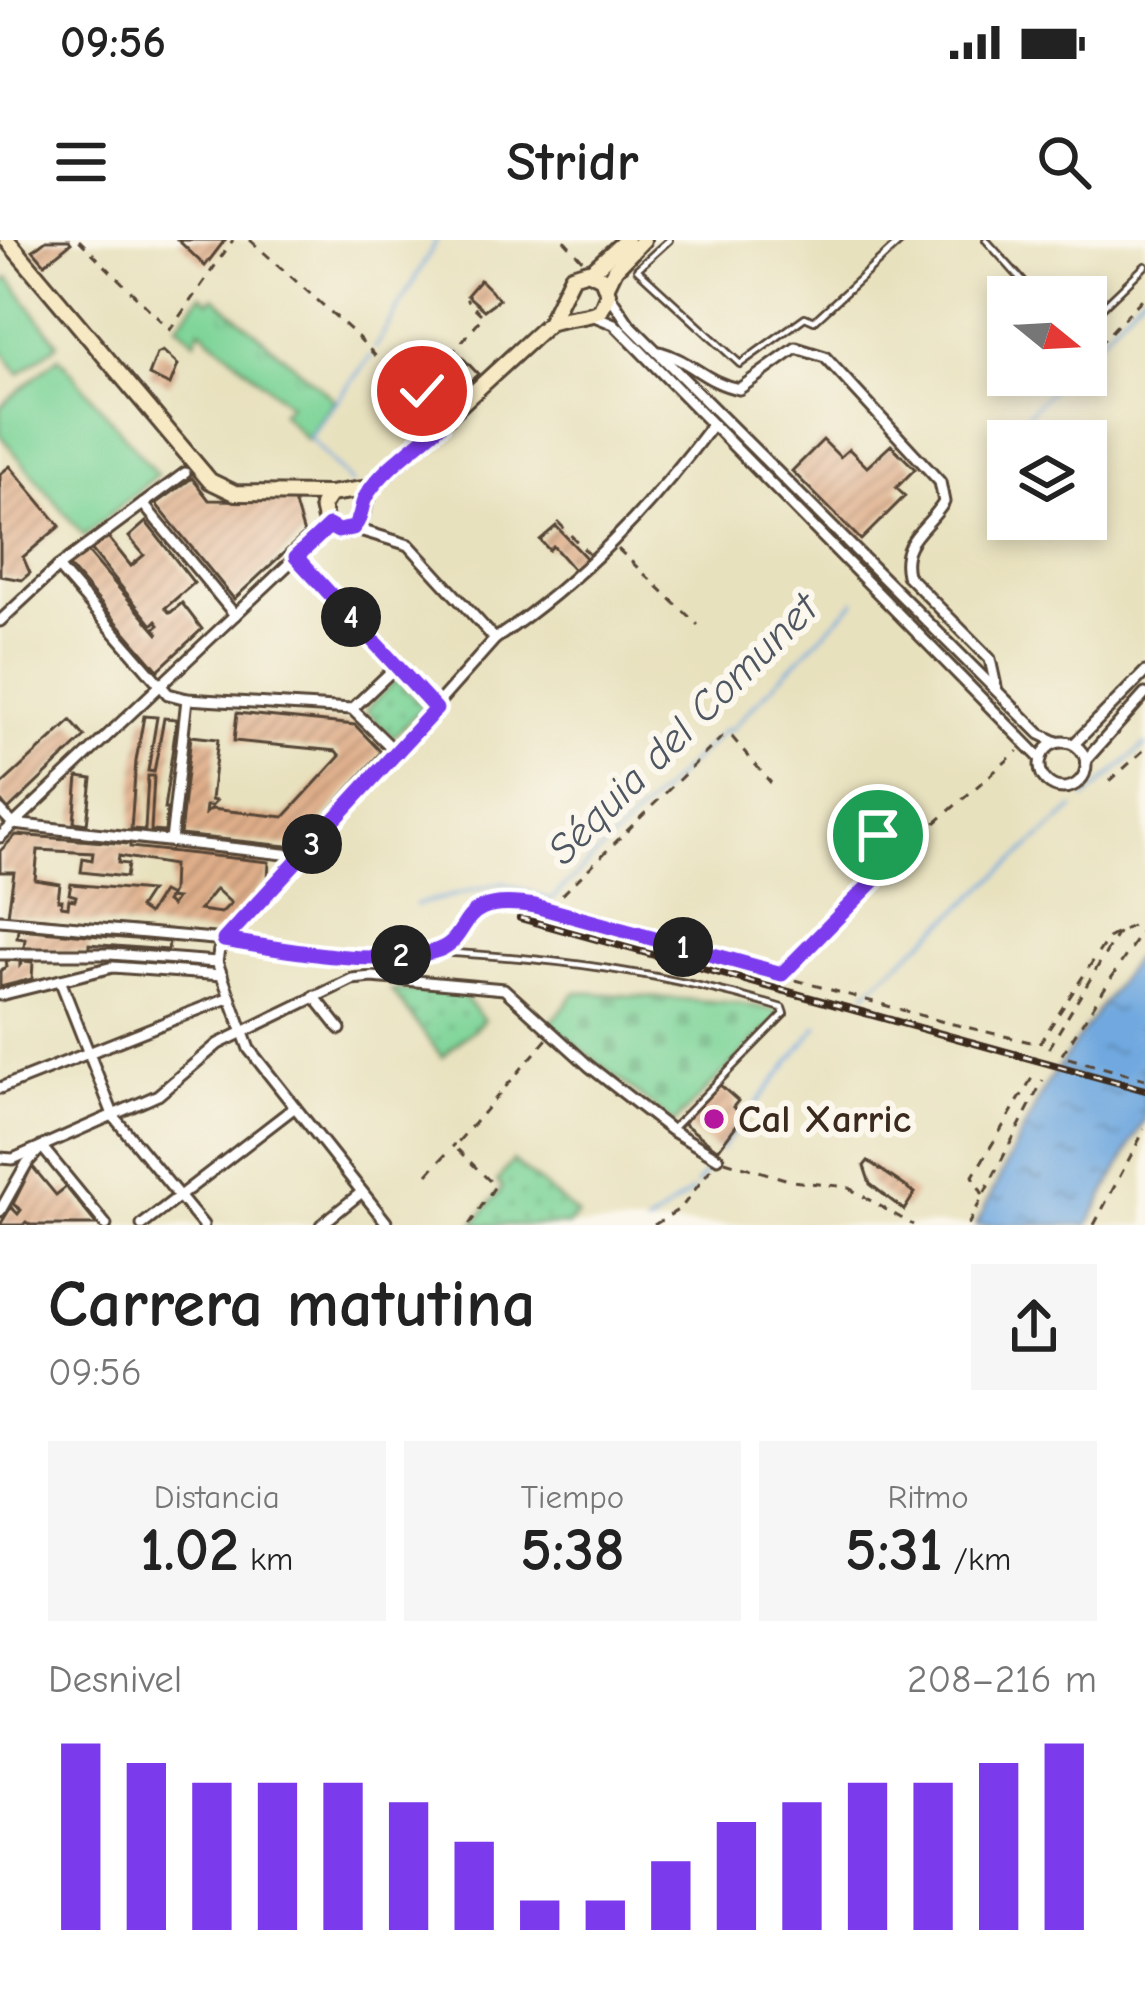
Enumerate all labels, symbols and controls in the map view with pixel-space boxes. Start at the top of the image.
text: 09:56 [60,16,166,68]
icon: menu [48,129,114,195]
icon: search [1031,129,1097,195]
text: Stridr [506,131,639,194]
north arrow [987,276,1107,396]
map controls [987,276,1107,540]
pin [371,340,473,442]
icon: check [389,358,455,424]
button: layers [987,420,1107,540]
water label: Séquia del Comunet [538,582,830,874]
pin: 4 [321,587,381,647]
text: 4 [343,598,359,636]
pin [827,784,929,886]
icon: arrive [845,802,911,868]
pin: 3 [282,814,342,874]
text: 3 [304,825,320,863]
pin: 1 [653,917,713,977]
pin: 2 [371,925,431,985]
text: 1 [677,928,689,966]
text: 2 [393,936,409,974]
place label: Cal Xarric [738,1097,911,1142]
marker: Cal Xarric [701,1106,727,1132]
button: share [971,1264,1097,1390]
text: Carrera matutina [48,1267,535,1343]
text: 09:56 [48,1350,142,1395]
text: Distancia [154,1478,280,1516]
text: Tiempo [521,1478,624,1516]
text: Ritmo [887,1478,969,1516]
text: 1.02 [140,1516,239,1585]
text: 5:38 [520,1516,625,1585]
text: 5:31 [845,1516,943,1585]
text: km [239,1540,293,1578]
text: /km [943,1540,1011,1578]
text: Desnivel [48,1657,182,1702]
text: 208–216 m [907,1657,1097,1702]

